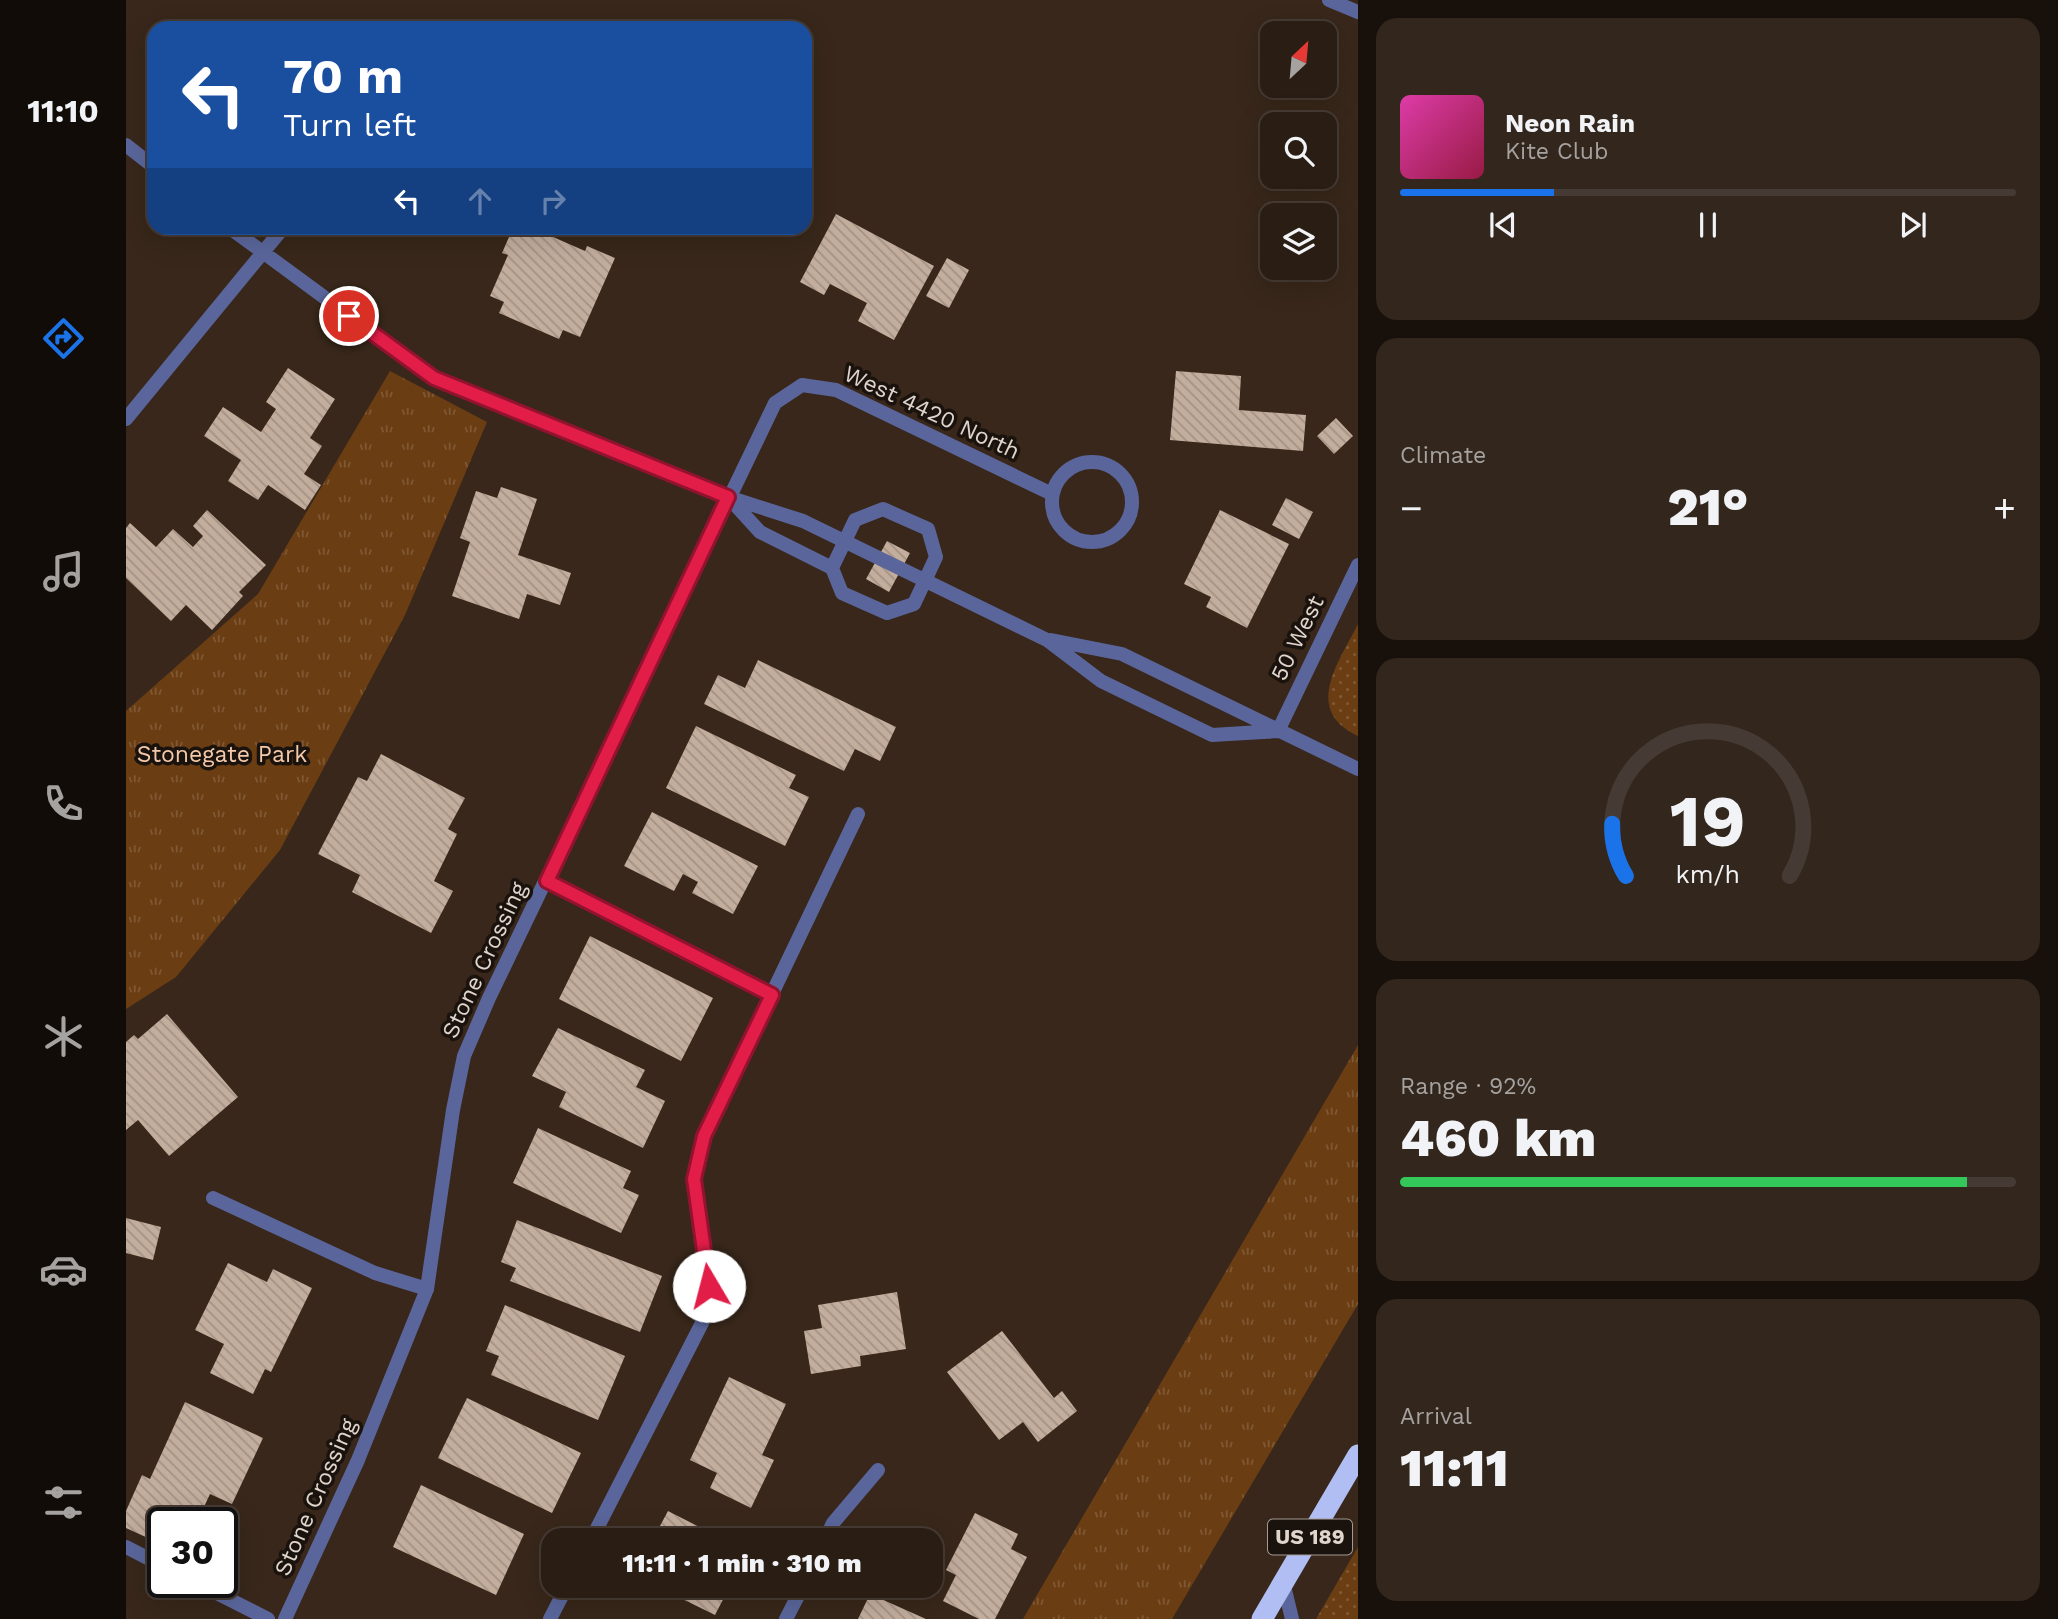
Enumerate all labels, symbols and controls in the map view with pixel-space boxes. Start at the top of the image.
north arrow [1260,21,1337,98]
map controls [1260,21,1337,280]
text: 70 m [283,47,403,105]
icon: left [168,49,259,140]
text: 11:10 [27,92,99,130]
text: Turn left [283,106,416,144]
text: Neon Rain [1505,108,1635,138]
button: search [1260,112,1337,189]
text: Kite Club [1505,138,1608,165]
icon: left [388,182,426,220]
icon: ahead [461,182,499,220]
icon: right [534,182,572,220]
button: layers [1260,203,1337,280]
icon: previous [1484,206,1522,244]
icon: pause [1689,206,1727,244]
icon: next [1894,206,1932,244]
pin [319,286,379,346]
icon: arrive [330,297,368,335]
icon: directions [39,314,88,363]
street label: West 4420 North [840,360,1024,465]
text: Climate [1400,442,1486,469]
text: 21° [1668,477,1748,538]
text: − [1400,486,1423,530]
text: + [1993,486,2016,530]
icon: music [39,547,88,596]
street label: 50 West [1265,591,1330,685]
park label: Stonegate Park [137,741,307,768]
text: 19 [1670,778,1746,864]
icon: phone [39,779,88,828]
text: km/h [1676,859,1740,888]
street label: Stone Crossing [437,877,533,1042]
icon: climate [39,1012,88,1061]
text: Range · 92% [1400,1073,1536,1100]
text: 460 km [1400,1108,1596,1169]
icon: car [39,1245,88,1294]
position arrow [672,1249,746,1323]
text: Arrival [1400,1403,1472,1430]
street label: Stone Crossing [269,1414,362,1580]
text: 11:11 [1400,1438,1509,1499]
icon: filters [39,1478,88,1527]
speed limit sign: 30 [147,1507,238,1598]
road number: US 189 [1268,1520,1352,1554]
text: 11:11 · 1 min · 310 m [622,1548,862,1578]

